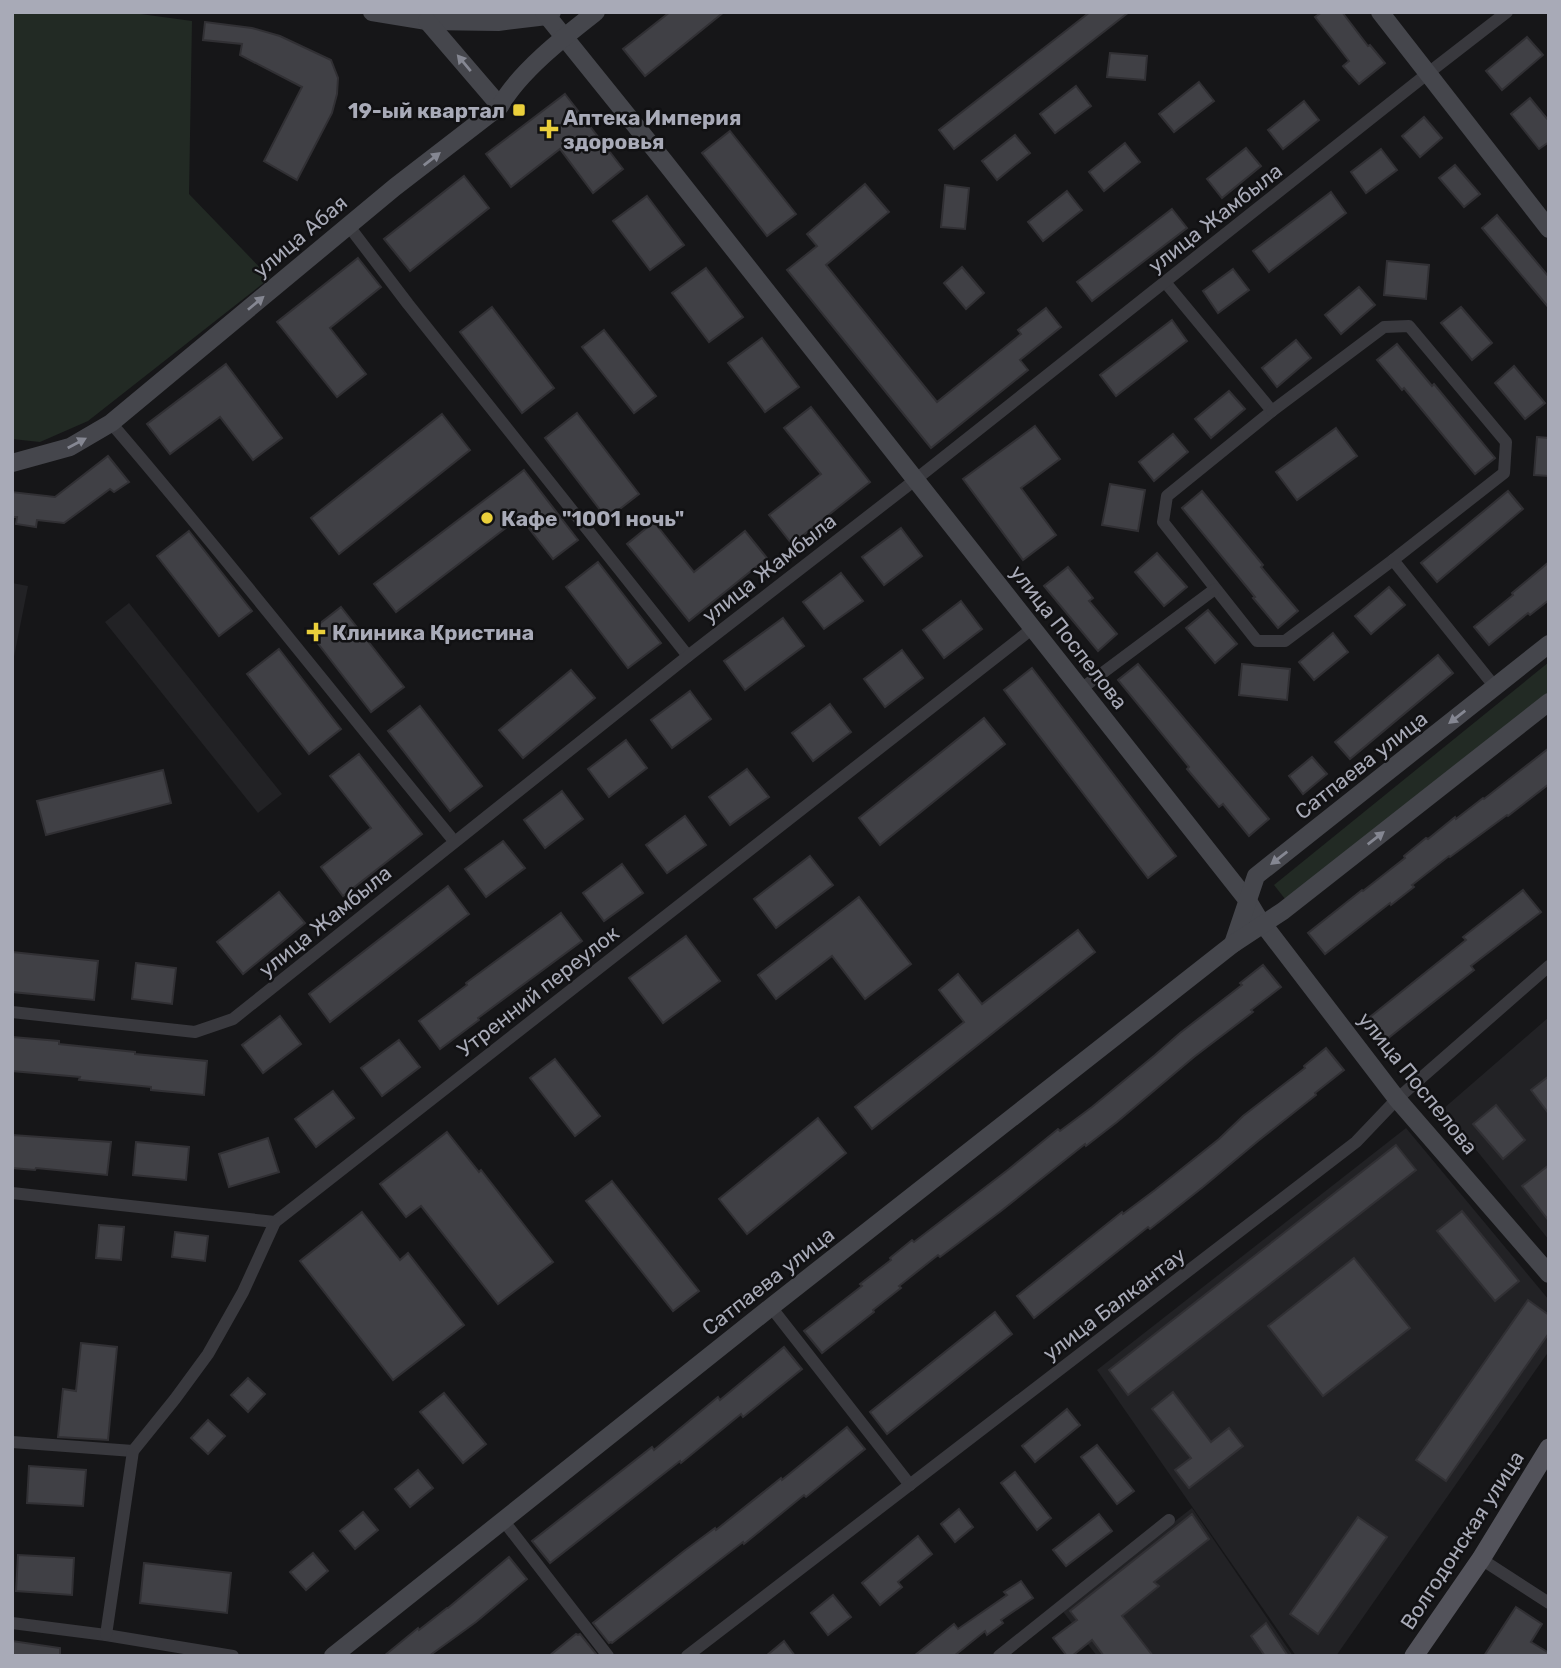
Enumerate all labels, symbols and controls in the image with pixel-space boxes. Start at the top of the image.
one-way arrow [457,55,472,72]
place label: 19-ый квартал [348,98,505,123]
marker: 19-ый квартал [511,102,527,118]
place label: Аптека Империя здоровья [563,105,741,154]
marker: Аптека Империя здоровья [541,121,557,137]
one-way arrow [422,151,440,166]
street label: улица Жамбыла [1143,158,1287,278]
street label: улица Абая [248,190,352,282]
one-way arrow [247,296,264,311]
one-way arrow [67,437,87,448]
place label: Кафе "1001 ночь" [501,506,684,531]
street label: улица Жамбыла [697,508,841,628]
marker: Кафе "1001 ночь" [479,510,495,526]
street label: улица Поспелова [1005,560,1133,714]
place label: Клиника Кристина [332,620,534,645]
marker: Клиника Кристина [306,622,326,642]
street label: Сатпаева улица [1290,706,1432,824]
one-way arrow [1449,709,1466,724]
one-way arrow [1366,831,1384,846]
one-way arrow [1270,851,1288,866]
street label: улица Жамбыла [254,860,396,982]
street label: Утренний переулок [452,920,624,1062]
street label: улица Поспелова [1353,1007,1483,1159]
street label: Сатпаева улица [697,1222,839,1340]
street label: улица Балкантау [1038,1242,1190,1366]
street label: Волгодонская улица [1395,1446,1529,1634]

